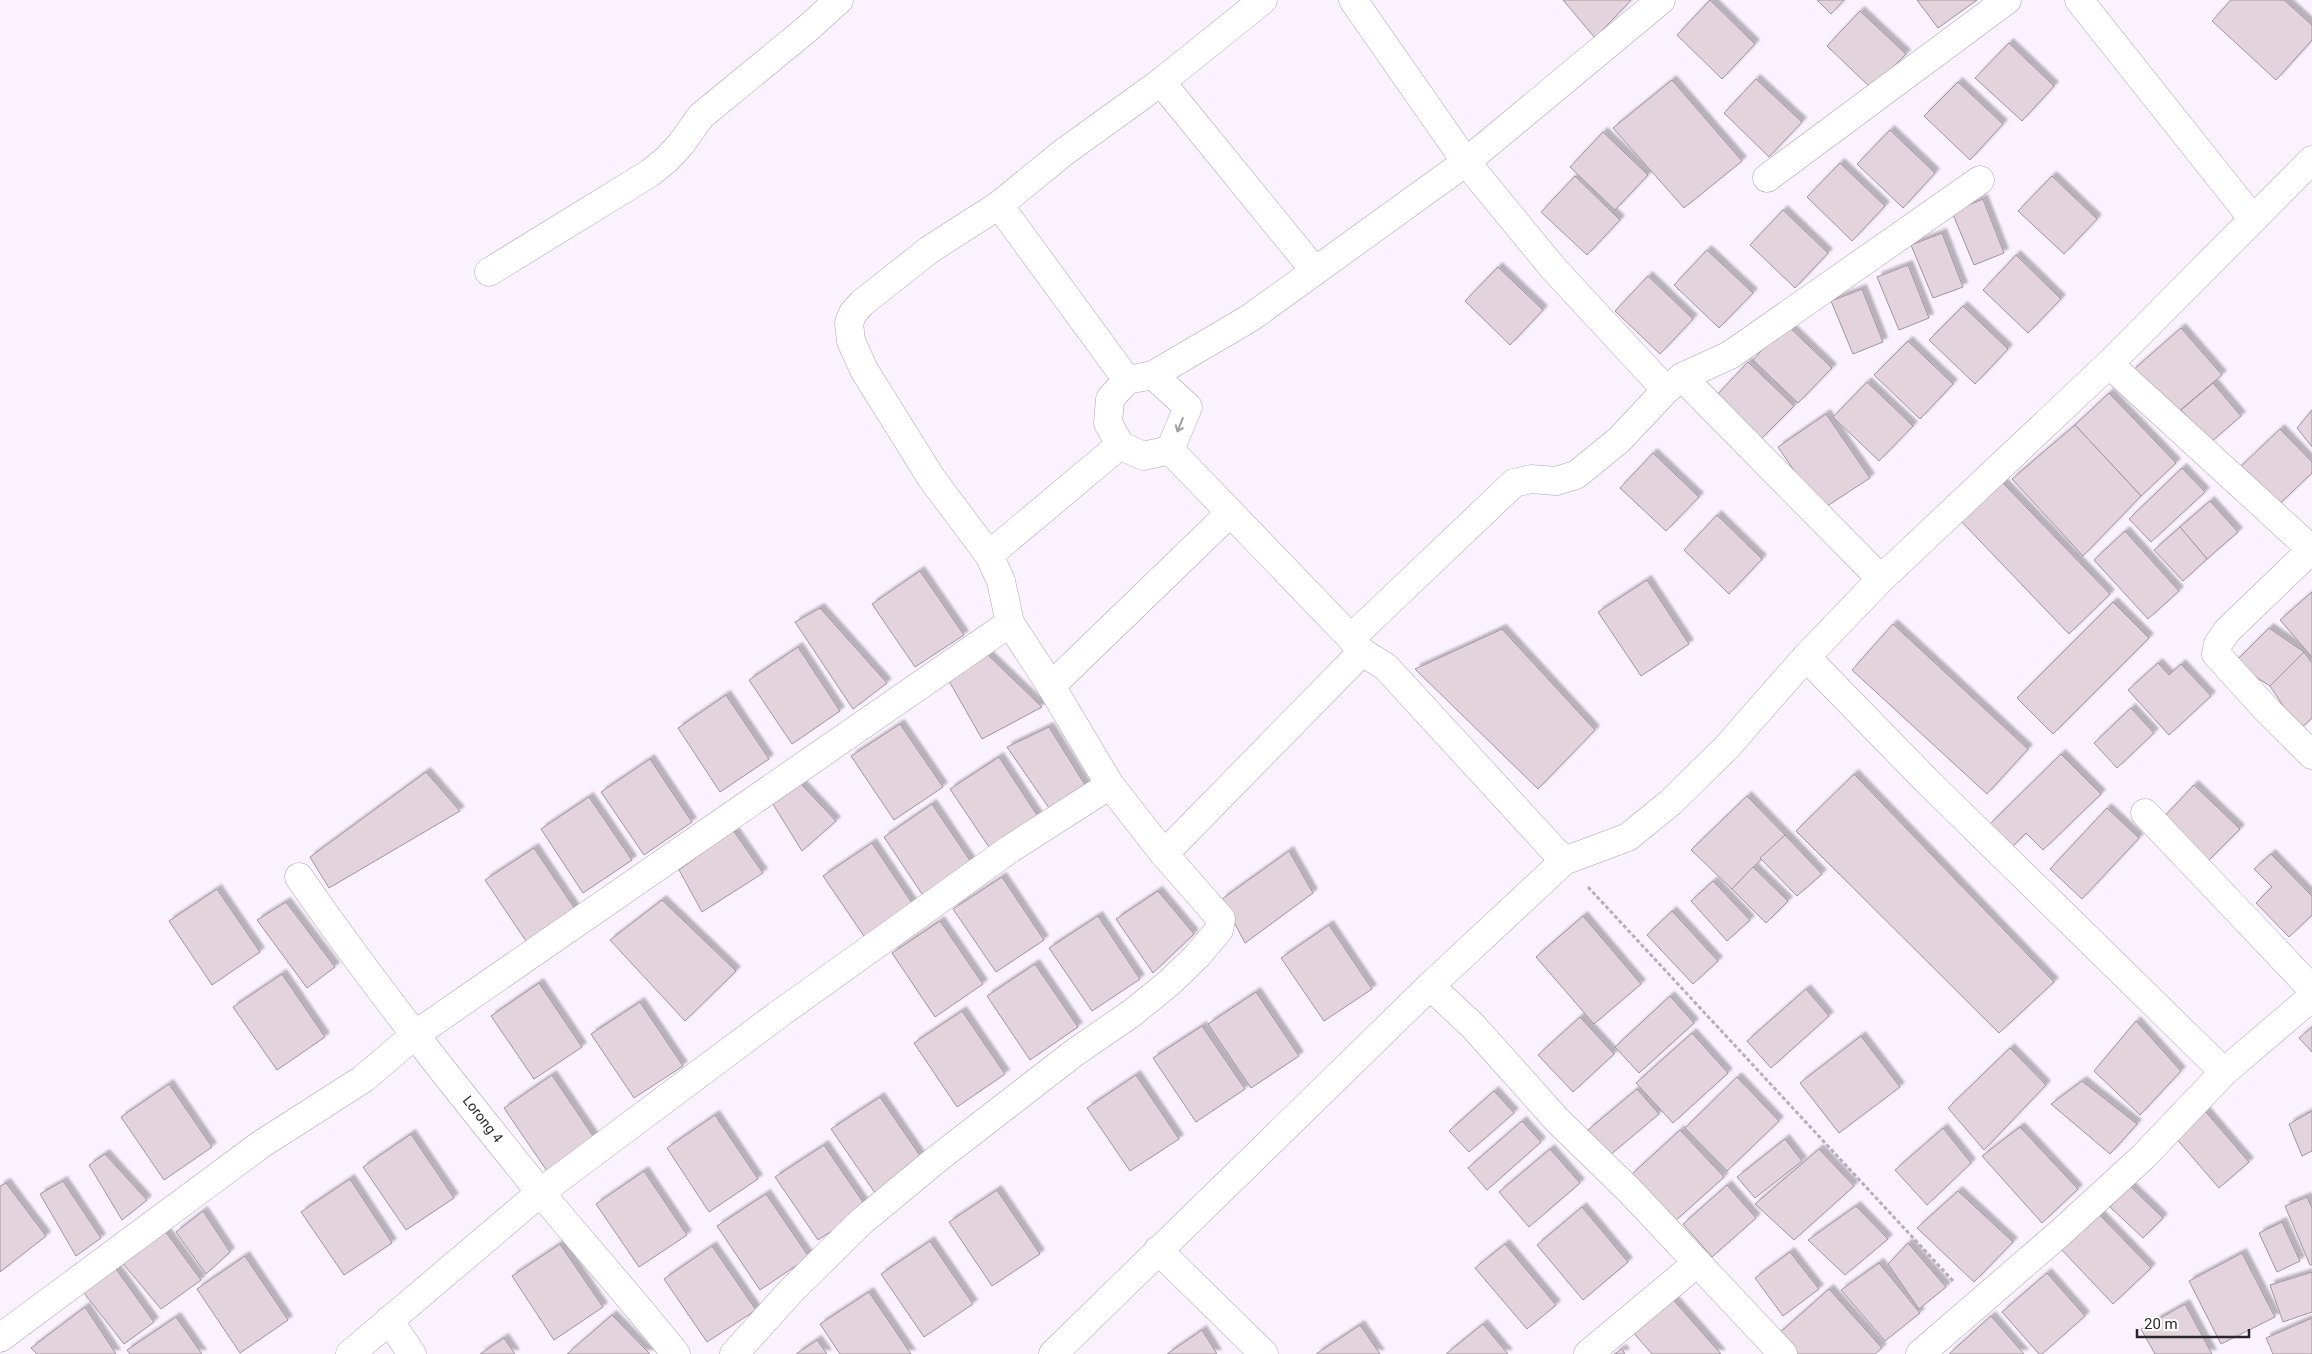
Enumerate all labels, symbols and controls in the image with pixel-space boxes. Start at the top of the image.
one-way arrow [1175,417,1184,432]
street label: Lorong 4 [460,1092,506,1146]
scale bar [2137,1306,2250,1338]
text: 20 m [2144,1315,2178,1333]

